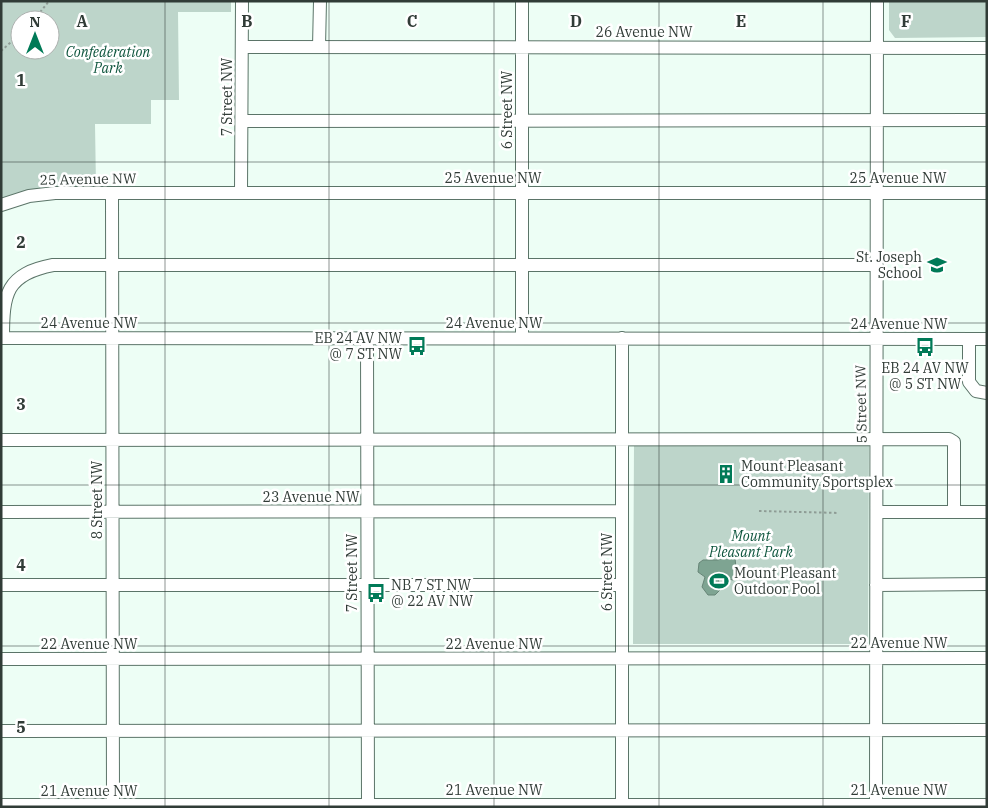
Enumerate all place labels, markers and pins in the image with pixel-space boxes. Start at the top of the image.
place label: St. Joseph School [856,248,922,282]
school or university icon: St. Joseph School [926,254,948,276]
place label: EB 24 AV NW @ 7 ST NW [314,329,402,363]
bus stop icon: EB 24 AV NW @ 7 ST NW [406,335,428,357]
bus stop icon: EB 24 AV NW @ 5 ST NW [914,336,936,358]
place label: EB 24 AV NW @ 5 ST NW [881,359,969,393]
place label: Mount Pleasant Community Sportsplex [741,457,893,491]
building icon: Mount Pleasant Community Sportsplex [715,463,737,485]
place label: Mount Pleasant Outdoor Pool [734,564,837,598]
sports icon: Mount Pleasant Outdoor Pool [708,570,730,592]
place label: NB 7 ST NW @ 22 AV NW [391,576,474,610]
bus stop icon: NB 7 ST NW @ 22 AV NW [365,582,387,604]

